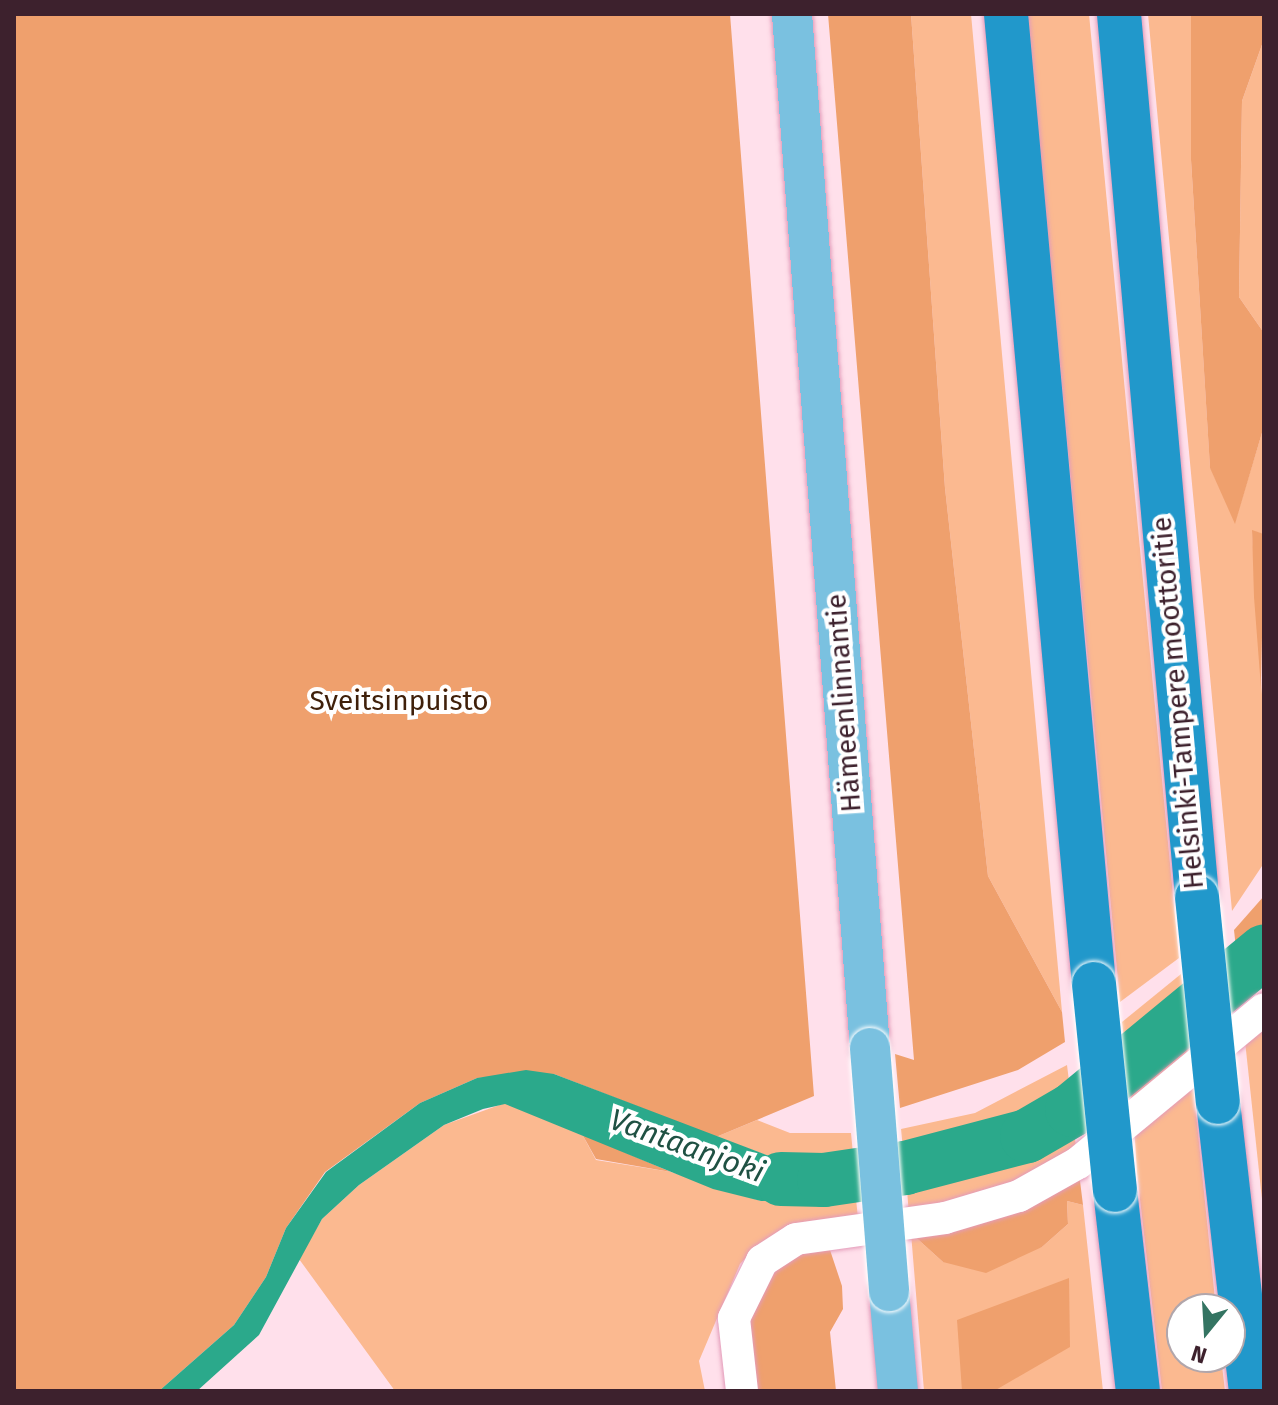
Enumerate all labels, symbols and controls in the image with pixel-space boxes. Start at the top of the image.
street label: Helsinki-Tampere moottoritie [1145,515,1211,891]
street label: Hämeenlinnantie [820,593,868,813]
park label: Sveitsinpuisto [309,684,489,718]
water label: Vantaanjoki [605,1101,769,1191]
north arrow [1166,1293,1246,1373]
text: N [1188,1339,1210,1369]

